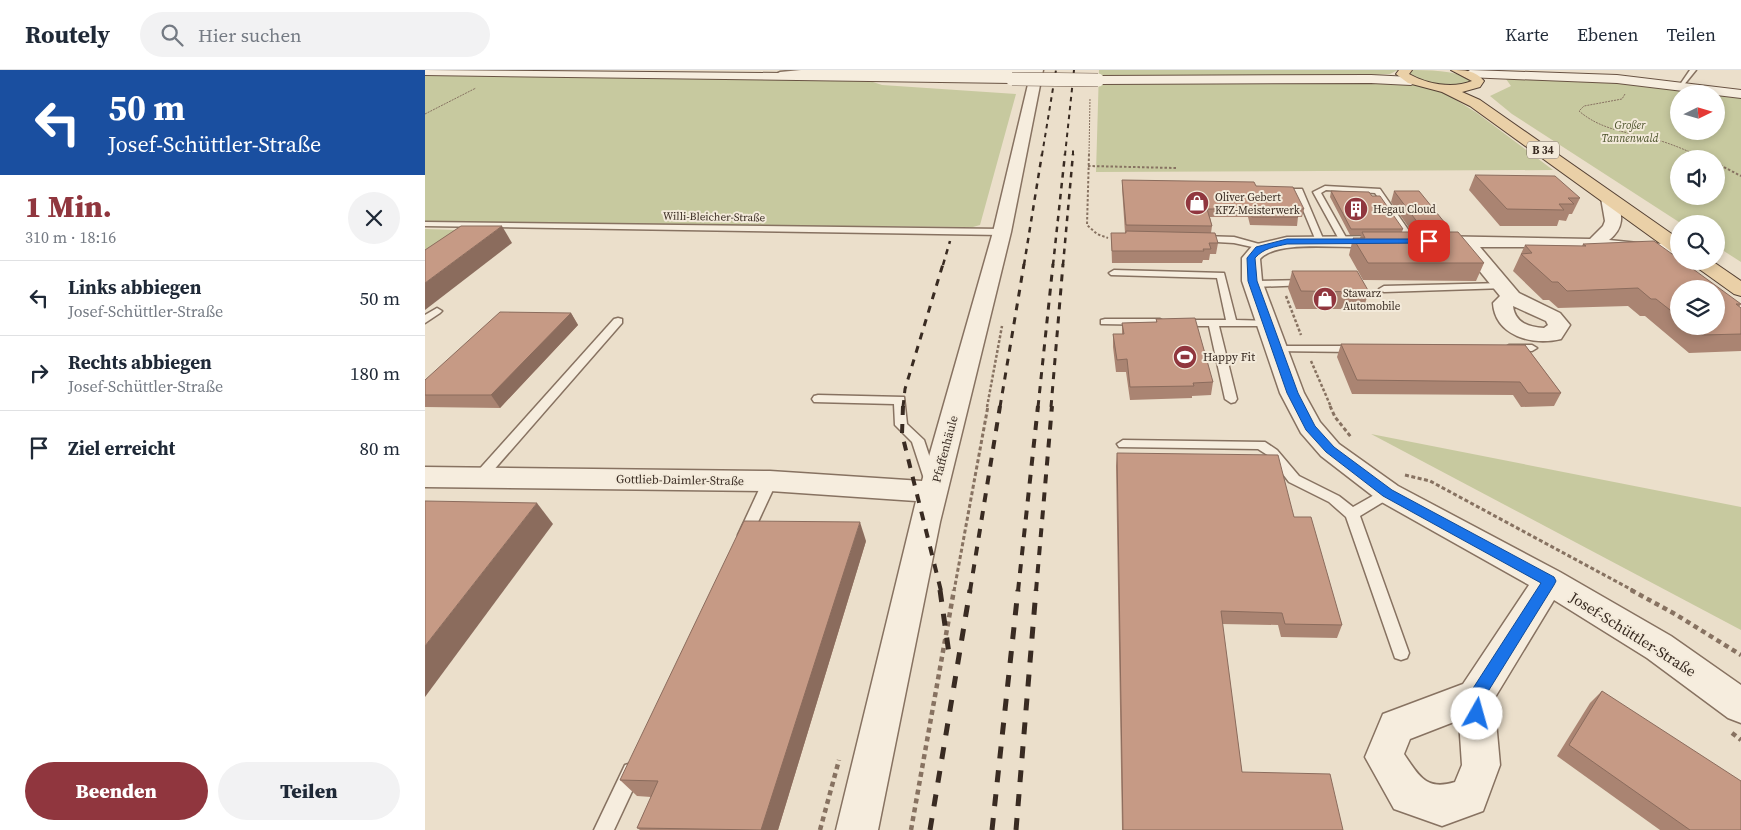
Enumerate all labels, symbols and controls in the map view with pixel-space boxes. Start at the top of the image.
search box [140,12,490,57]
text: Routely [25,18,110,51]
icon: search [158,21,186,49]
text: Hier suchen [198,22,302,48]
text: Karte [1505,22,1549,47]
text: Ebenen [1577,22,1638,47]
text: Teilen [1666,22,1716,47]
text: 50 m [108,84,185,132]
north arrow [1670,85,1725,140]
map controls [1670,85,1725,335]
icon: left [25,90,90,155]
park label: Großer Tannenwald [1602,118,1659,146]
text: Josef-Schüttler-Straße [108,129,321,159]
road number: B 34 [1527,142,1559,158]
button: sound [1670,150,1725,205]
text: 1 Min. [25,186,112,227]
shop icon: Oliver Gebert KFZ-Meisterwerk [1184,190,1210,216]
place label: Oliver Gebert KFZ-Meisterwerk [1215,190,1301,218]
button: close [348,192,400,244]
building icon: Hegau Cloud [1343,196,1369,222]
place label: Hegau Cloud [1373,202,1437,217]
street label: Willi-Bleicher-Straße [663,209,766,225]
button: search [1670,215,1725,270]
pin [1408,220,1450,262]
text: 310 m · 18:16 [25,226,116,248]
icon: arrive [1415,227,1443,255]
text: Links abbiegen [68,274,201,300]
button: layers [1670,280,1725,335]
icon: left [25,284,53,312]
text: 50 m [359,285,400,311]
shop icon: Stawarz Automobile [1312,286,1338,312]
place label: Stawarz Automobile [1343,286,1401,314]
text: Josef-Schüttler-Straße [68,300,223,322]
sports icon: Happy Fit [1172,344,1198,370]
text: Rechts abbiegen [68,349,212,375]
place label: Happy Fit [1203,349,1255,365]
icon: right [25,359,53,387]
text: 180 m [350,360,400,386]
text: Josef-Schüttler-Straße [68,375,223,397]
street label: Pfaffenhäule [928,414,962,484]
icon: arrive [25,434,53,462]
text: Ziel erreicht [68,435,175,461]
text: 80 m [359,435,400,461]
street label: Gottlieb-Daimler-Straße [616,471,744,489]
street label: Josef-Schüttler-Straße [1565,586,1701,682]
position arrow [1450,687,1502,739]
button: Beenden [25,762,208,820]
button: Teilen [218,762,400,820]

